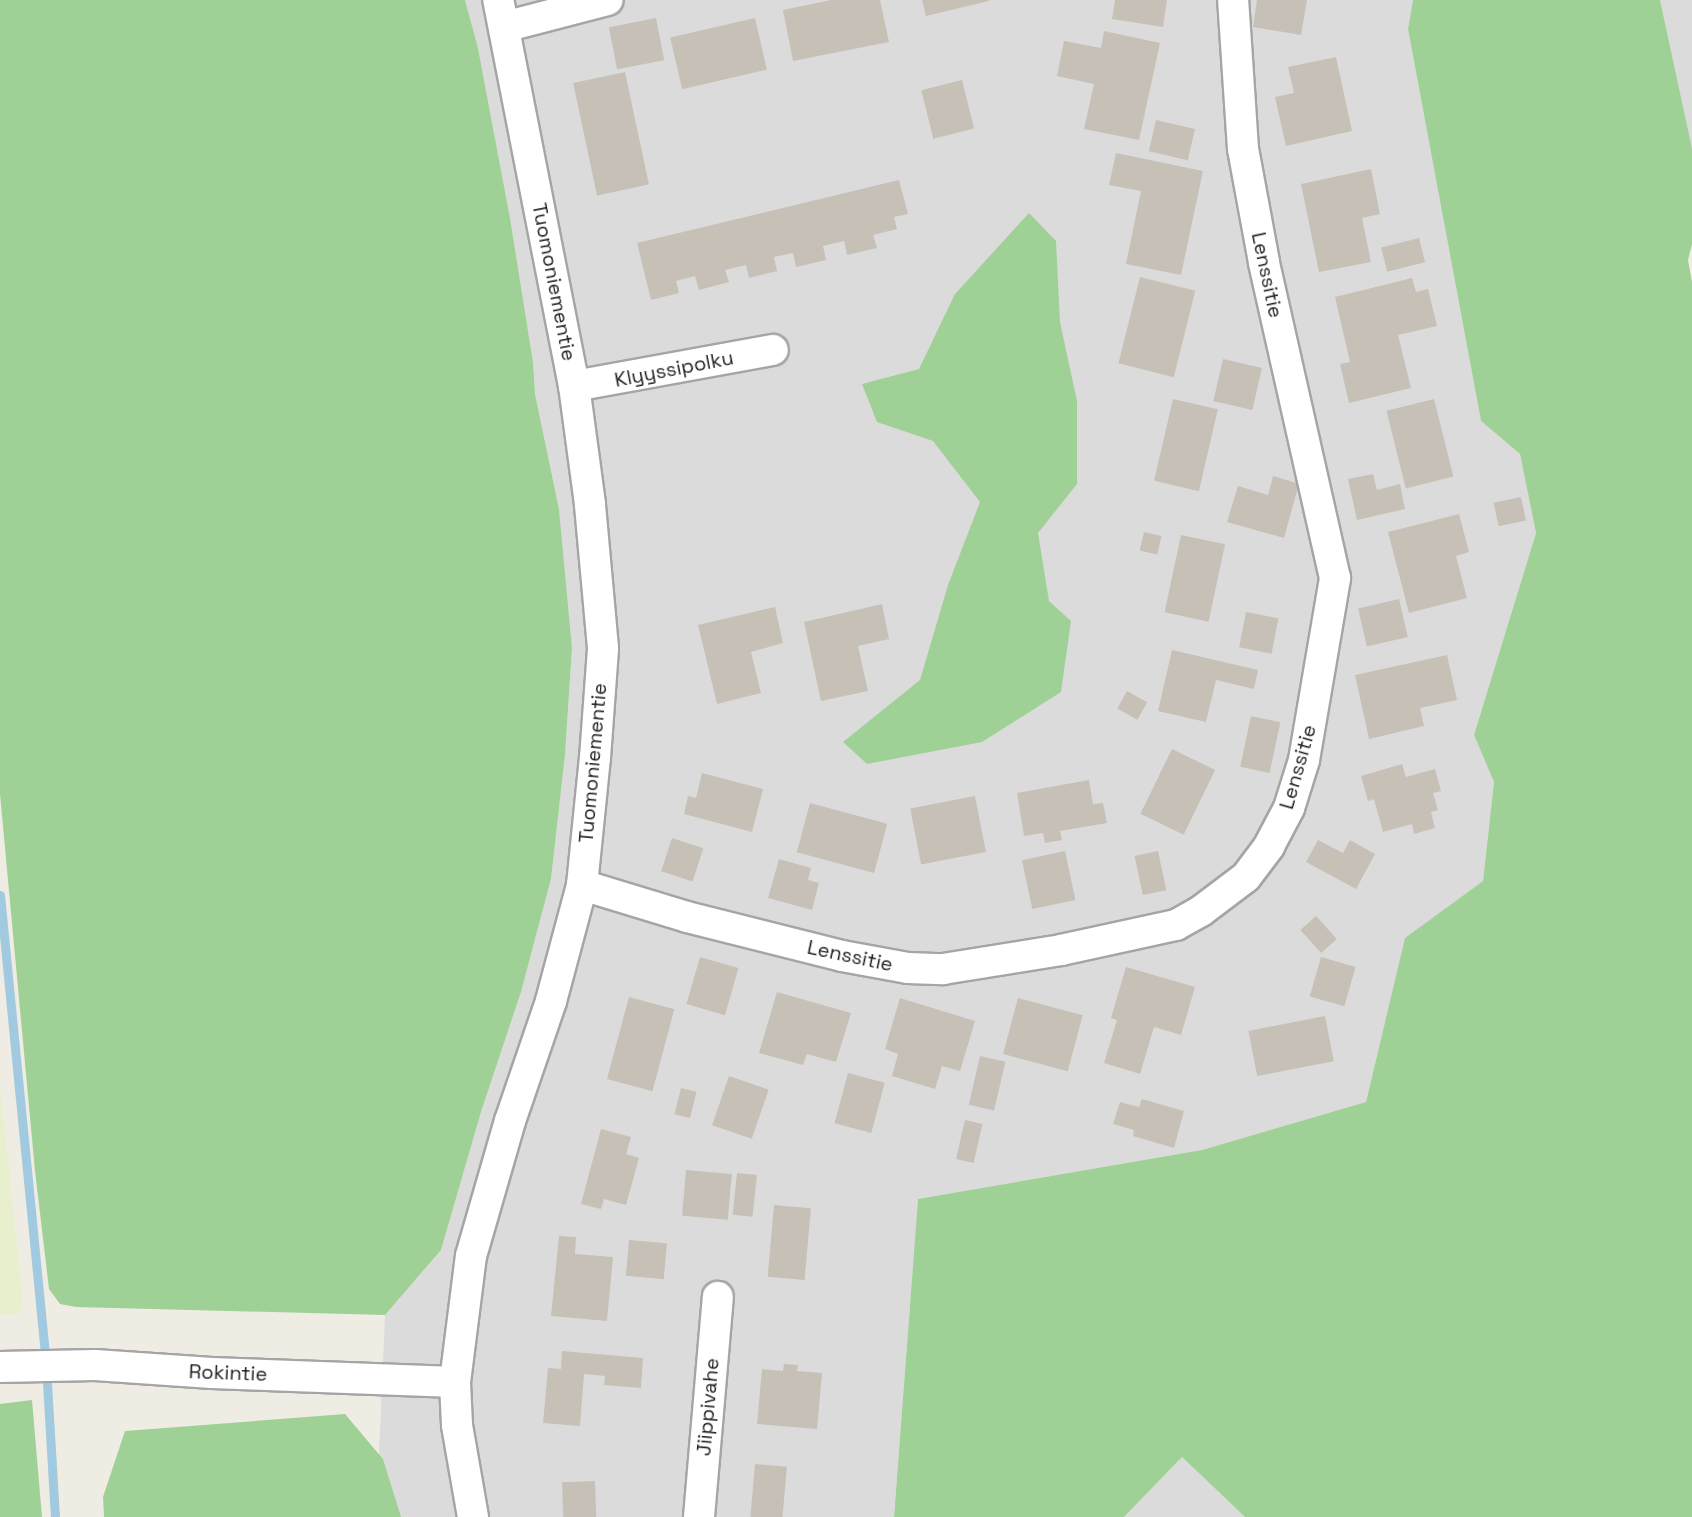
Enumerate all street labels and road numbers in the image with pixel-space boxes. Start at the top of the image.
street label: Tuomoniementie [527,201,581,363]
street label: Lenssitie [1246,230,1288,320]
street label: Klyyssipolku [612,346,736,392]
street label: Tuomoniementie [574,682,612,844]
street label: Lenssitie [1274,722,1322,812]
street label: Lenssitie [805,935,895,977]
street label: Jiippivahe [692,1357,724,1457]
street label: Rokintie [188,1360,268,1386]

